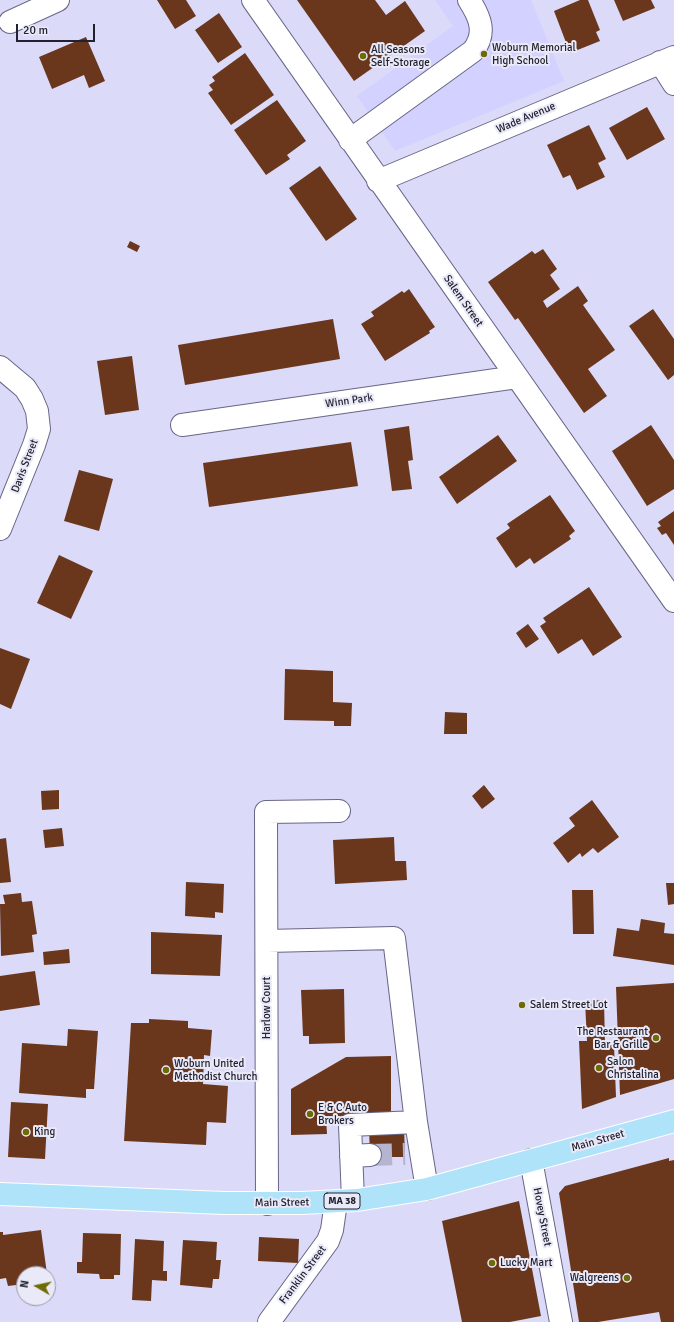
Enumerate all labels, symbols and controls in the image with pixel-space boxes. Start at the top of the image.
scale bar [18,16,97,42]
text: 20 m [23,23,48,38]
place label: Woburn Memorial High School [492,41,576,67]
place label: All Seasons Self-Storage [371,43,430,69]
marker: Woburn Memorial High School [479,49,489,59]
marker: All Seasons Self-Storage [358,51,368,61]
street label: Wade Avenue [495,100,557,136]
street label: Salem Street [440,273,486,329]
street label: Winn Park [324,391,374,411]
street label: Davis Street [9,437,41,495]
street label: Harlow Court [260,977,274,1039]
place label: Salem Street Lot [530,998,608,1012]
marker: Salem Street Lot [517,1000,527,1010]
place label: The Restaurant Bar & Grille [577,1025,648,1051]
marker: The Restaurant Bar & Grille [651,1033,661,1043]
place label: Salon Christalina [607,1055,659,1081]
place label: Woburn United Methodist Church [174,1057,257,1083]
marker: Salon Christalina [594,1063,604,1073]
marker: Woburn United Methodist Church [161,1065,171,1075]
place label: E & C Auto Brokers [318,1101,367,1127]
marker: E & C Auto Brokers [305,1109,315,1119]
place label: King [34,1125,55,1139]
marker: King [21,1127,31,1137]
street label: Main Street [570,1127,626,1155]
street label: Hovey Street [530,1187,554,1247]
road number: MA 38 [324,1193,360,1209]
street label: Main Street [255,1196,309,1210]
street label: Franklin Street [277,1243,329,1307]
place label: Lucky Mart [500,1256,552,1270]
marker: Lucky Mart [487,1258,497,1268]
north arrow [16,1266,56,1306]
place label: Walgreens [570,1271,619,1285]
marker: Walgreens [622,1273,632,1283]
text: N [18,1279,32,1289]

